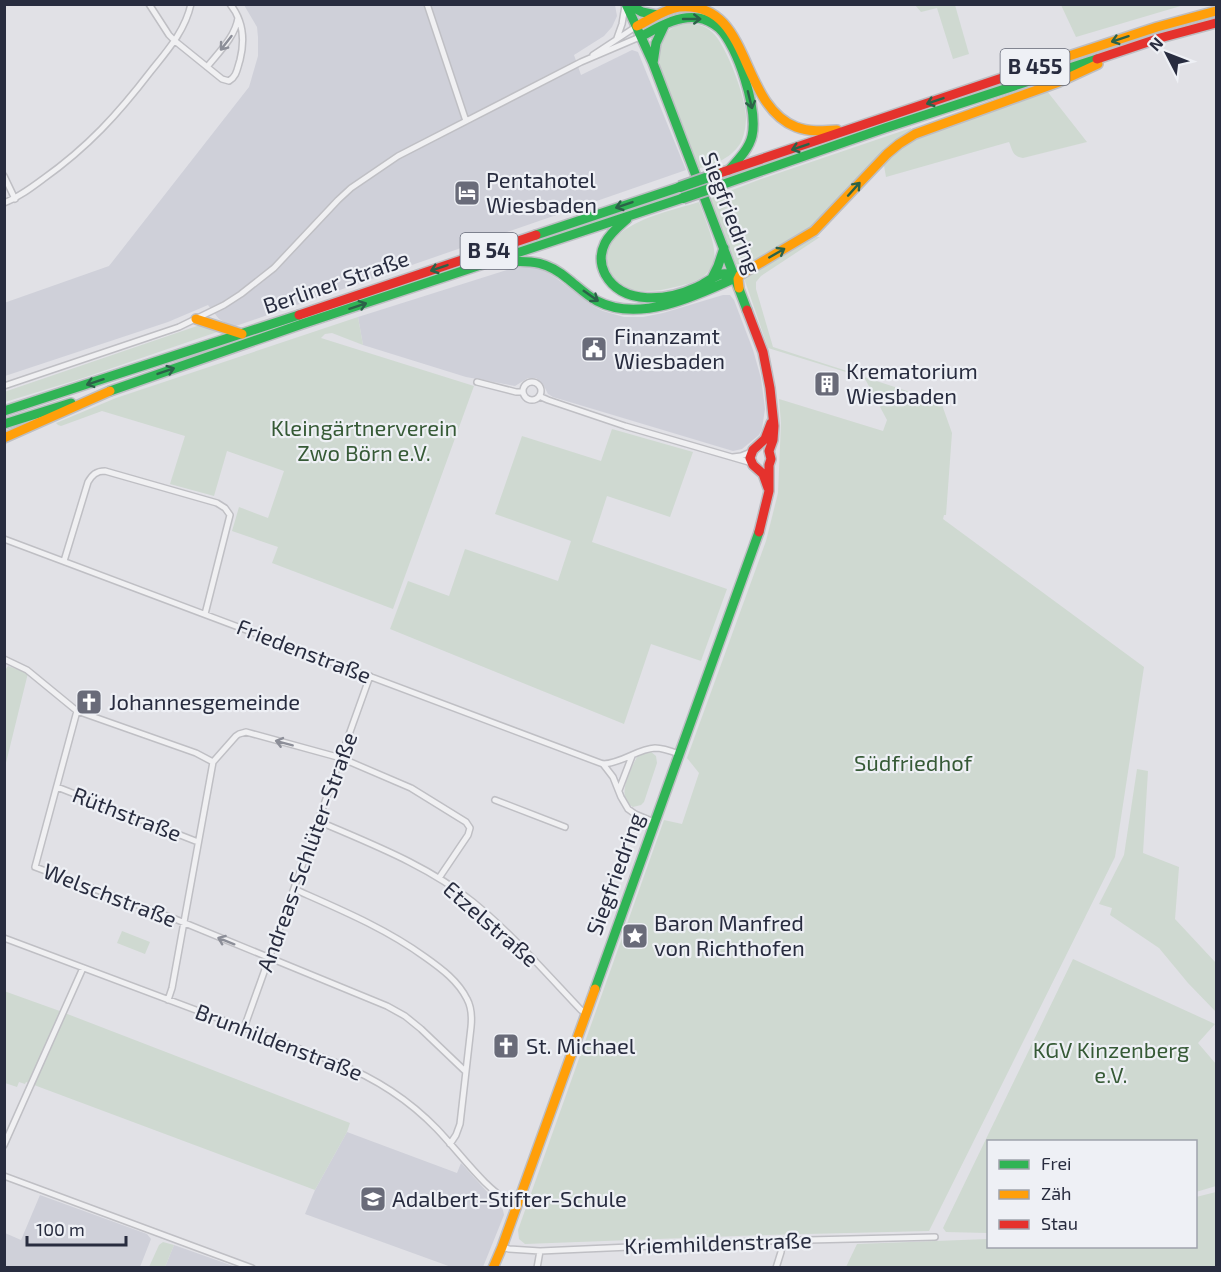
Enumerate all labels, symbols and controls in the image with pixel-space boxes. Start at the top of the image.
one-way arrow [682,13,701,25]
north arrow [1137,24,1197,84]
text: N [1145,33,1166,54]
one-way arrow [1111,34,1130,45]
one-way arrow [220,35,233,51]
road number: B 455 [1000,49,1070,85]
one-way arrow [744,90,756,109]
one-way arrow [926,96,945,107]
one-way arrow [791,142,810,153]
street label: Siegfriedring [697,148,767,277]
place label: Pentahotel Wiesbaden [486,166,597,217]
hotel icon: Pentahotel Wiesbaden [452,178,482,208]
one-way arrow [847,182,861,197]
one-way arrow [615,201,634,212]
road number: B 54 [460,233,518,269]
street label: Berliner Straße [259,244,412,318]
one-way arrow [768,247,785,259]
one-way arrow [430,263,449,274]
one-way arrow [582,290,599,302]
one-way arrow [348,300,367,311]
place label: Finanzamt Wiesbaden [614,322,725,373]
public building icon: Finanzamt Wiesbaden [579,334,609,364]
place label: Krematorium Wiesbaden [846,357,978,408]
one-way arrow [156,365,175,376]
building icon: Krematorium Wiesbaden [812,369,842,399]
one-way arrow [86,377,105,388]
park label: Kleingärtnerverein Zwo Börn e.V. [271,414,457,465]
street label: Friedenstraße [233,613,375,688]
church icon: Johannesgemeinde [74,687,104,717]
place label: Johannesgemeinde [109,688,300,714]
street label: Andreas-Schlüter-Straße [251,728,362,975]
one-way arrow [275,737,294,748]
park label: Südfriedhof [854,749,973,775]
street label: Rüthstraße [69,780,185,846]
street label: Siegfriedring [580,809,648,938]
street label: Welschstraße [40,857,181,931]
street label: Etzelstraße [439,875,544,972]
place label: Baron Manfred von Richthofen [654,909,805,960]
place icon: Baron Manfred von Richthofen [620,921,650,951]
one-way arrow [217,935,236,946]
street label: Brunhildenstraße [192,997,367,1085]
church icon: St. Michael [491,1031,521,1061]
place label: St. Michael [526,1032,636,1058]
park label: KGV Kinzenberg e.V. [1033,1036,1189,1087]
legend [987,1140,1197,1248]
text: Frei [1041,1152,1072,1174]
text: Zäh [1041,1182,1072,1204]
school or university icon: Adalbert-Stifter-Schule [358,1184,388,1214]
place label: Adalbert-Stifter-Schule [392,1185,627,1211]
scale bar [27,1209,126,1247]
text: Stau [1041,1212,1078,1234]
text: 100 m [36,1218,85,1240]
street label: Kriemhildenstraße [624,1226,812,1258]

